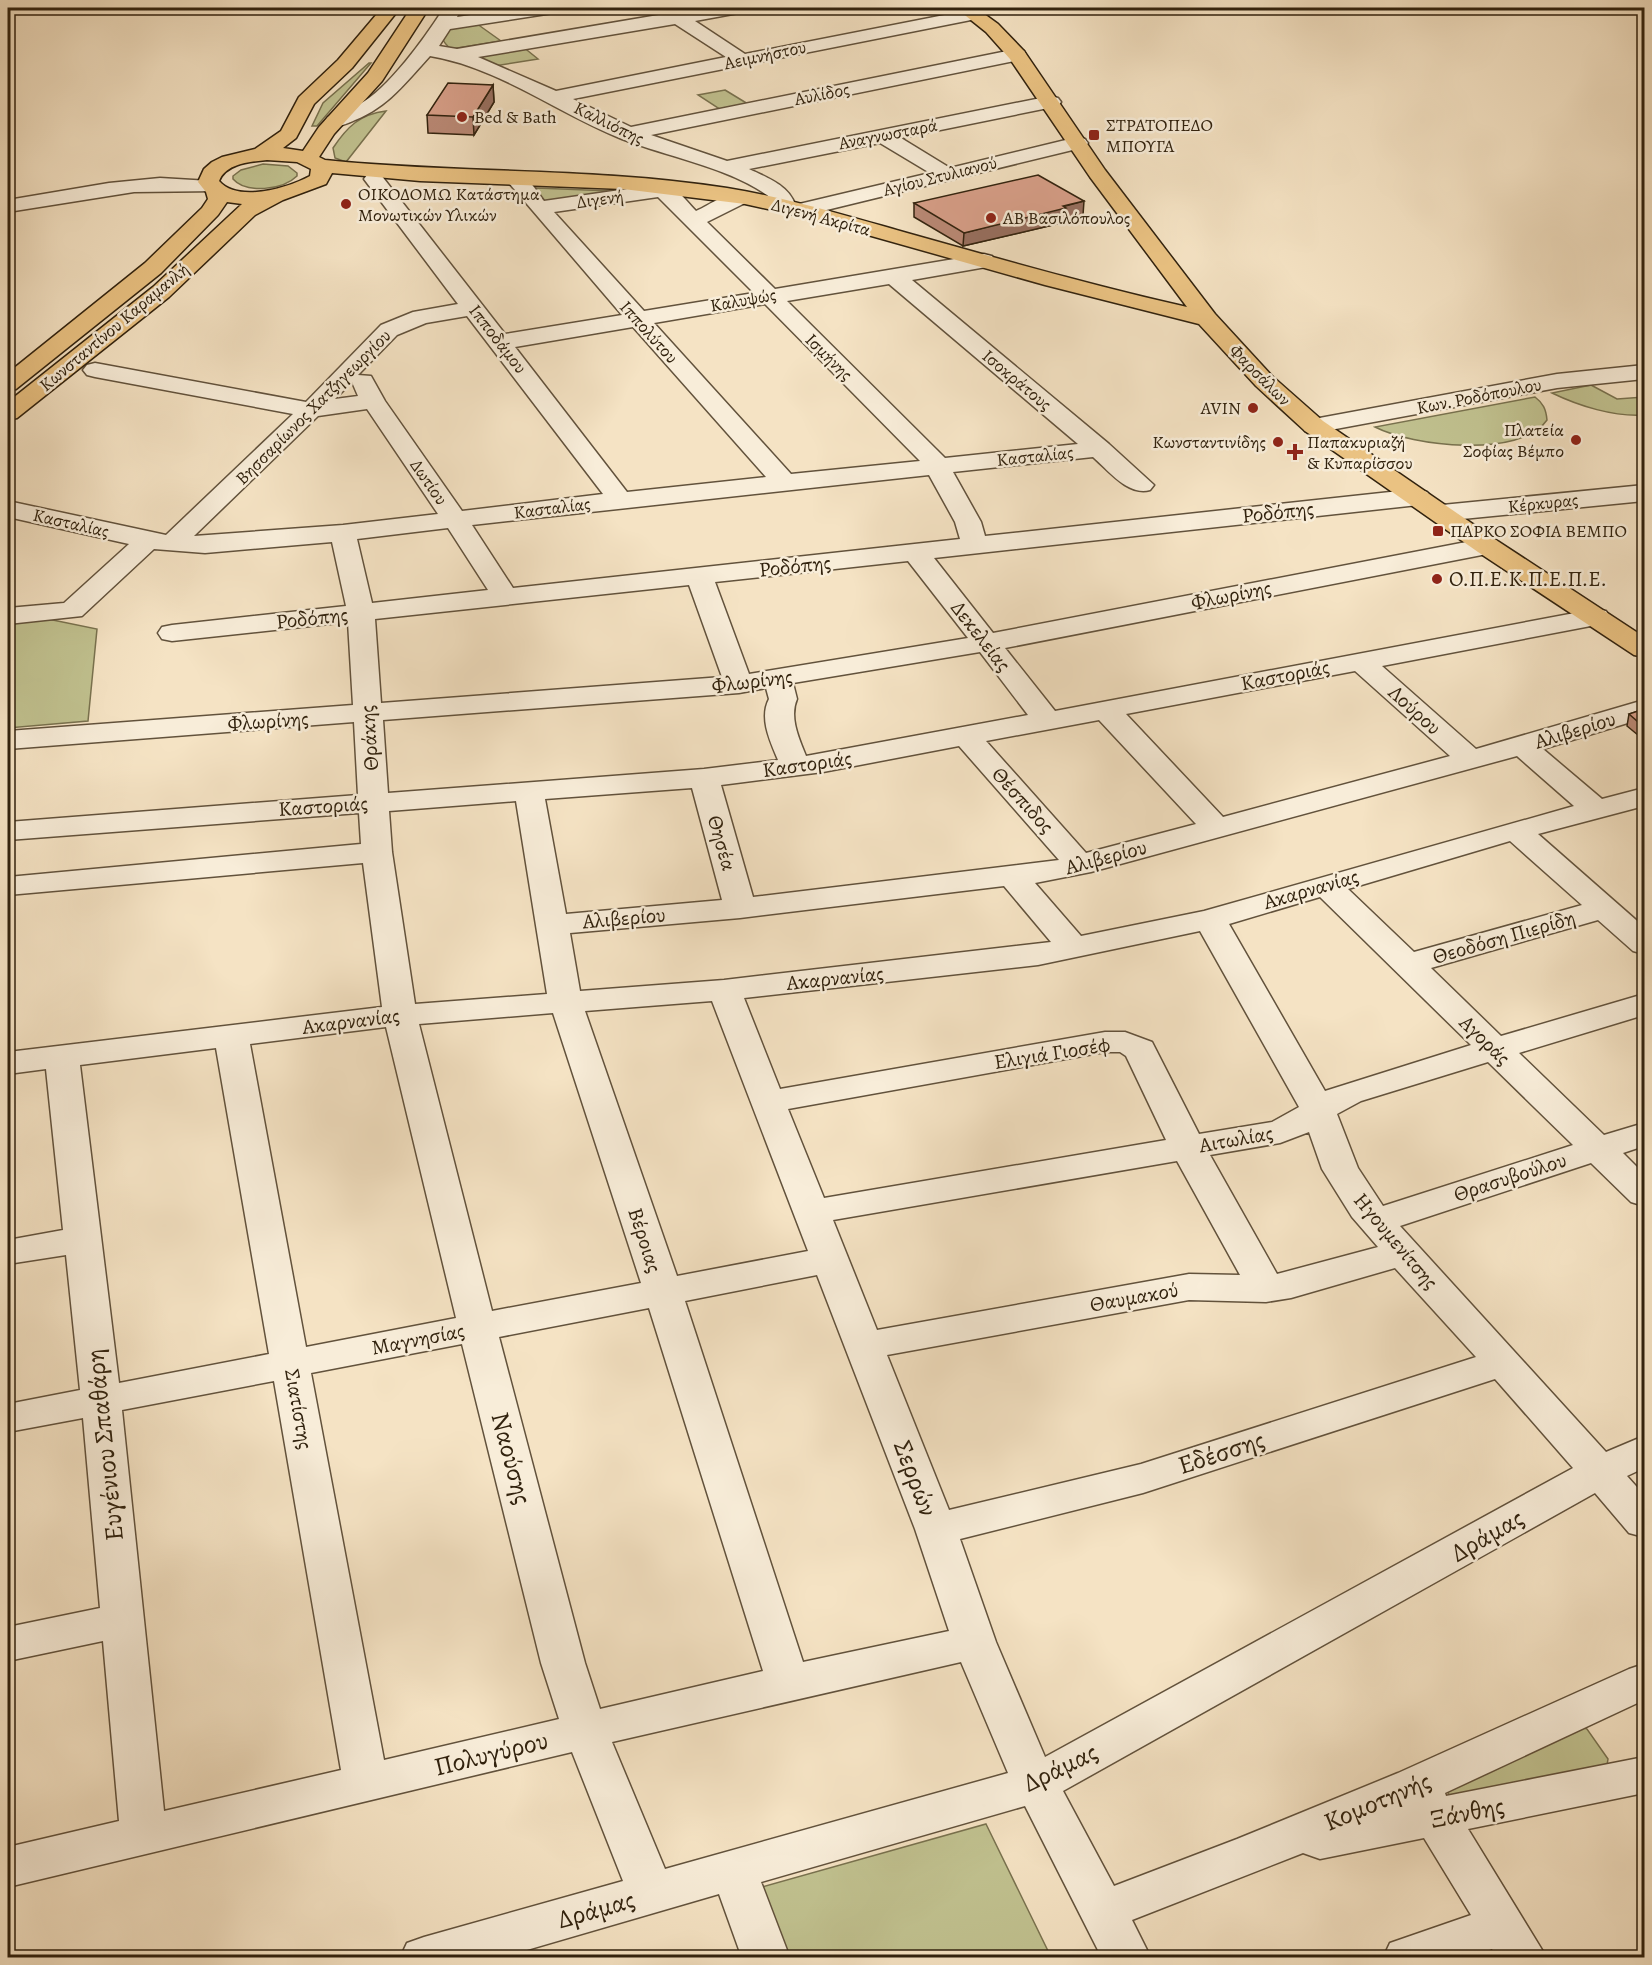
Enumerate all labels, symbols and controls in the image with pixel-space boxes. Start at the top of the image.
street label: Αειμνήστου [721,35,808,76]
street label: Αυλίδος [791,77,852,111]
street label: Καλλιόπης [570,96,648,150]
place label: Bed & Bath [474,105,557,129]
marker: Bed & Bath [455,110,469,124]
street label: Αναγνωσταρά [836,113,940,156]
place label: ΣΤΡΑΤΟΠΕΔΟ ΜΠΟΥΓΑ [1106,113,1213,158]
marker: ΣΤΡΑΤΟΠΕΔΟ ΜΠΟΥΓΑ [1087,128,1101,142]
street label: Αγίου Στυλιανού [880,150,999,202]
place label: ΟΙΚΟΔΟΜΩ Κατάστημα Μονωτικών Υλικών [358,182,540,227]
street label: Διγενή [575,184,625,214]
street label: Διγενή Ακρίτα [769,192,873,242]
marker: ΟΙΚΟΔΟΜΩ Κατάστημα Μονωτικών Υλικών [339,197,353,211]
place label: ΑΒ Βασιλόπουλος [1002,206,1130,230]
marker: ΑΒ Βασιλόπουλος [984,211,998,225]
street label: Κωνσταντίνου Καραμανλή [34,257,194,397]
street label: Καλυψώς [708,282,778,318]
street label: Ιππολύτου [614,295,684,369]
street label: Ιπποδάμου [463,300,533,378]
street label: Βησσαρίωνος Χατζηγεωργίου [230,324,396,490]
street label: Ισμήνης [800,328,858,386]
street label: Φαρσάλων [1224,339,1296,411]
street label: Ισοκράτους [977,344,1057,416]
street label: Κων. Ροδόπουλου [1415,372,1543,420]
place label: AVIN [1200,396,1241,420]
marker: AVIN [1246,401,1260,415]
place label: Πλατεία Σοφίας Βέμπο [1463,418,1564,463]
place label: Κωνσταντινίδης [1152,430,1266,454]
place label: Παπακυριαζή & Κυπαρίσσου [1307,430,1413,475]
marker: Πλατεία Σοφίας Βέμπο [1569,433,1583,447]
marker: Κωνσταντινίδης [1271,435,1285,449]
street label: Κασταλίας [995,440,1075,472]
marker: Παπακυριαζή & Κυπαρίσσου [1288,445,1302,459]
street label: Δωτίου [405,454,453,510]
street label: Κέρκυρας [1507,487,1579,519]
street label: Κασταλίας [512,491,592,525]
street label: Ροδόπης [1241,494,1315,530]
street label: Κασταλίας [31,503,111,543]
place label: ΠΑΡΚΟ ΣΟΦΙΑ ΒΕΜΠΟ [1450,519,1627,543]
marker: ΠΑΡΚΟ ΣΟΦΙΑ ΒΕΜΠΟ [1431,524,1445,538]
street label: Ροδόπης [758,548,832,584]
place label: Ο.Π.Ε.Κ.Π.Ε.Π.Ε. [1449,565,1607,593]
marker: Ο.Π.Ε.Κ.Π.Ε.Π.Ε. [1430,572,1444,586]
street label: Φλωρίνης [1188,573,1274,617]
street label: Δεκελείας [944,595,1018,677]
street label: Ροδόπης [275,600,349,636]
street label: Καστοριάς [1238,653,1332,697]
street label: Φλωρίνης [710,662,794,700]
street label: Λούρου [1382,678,1448,741]
street label: Φλωρίνης [226,704,310,738]
street label: Θράκης [353,704,385,772]
street label: Αλιβερίου [1530,704,1619,756]
street label: Καστοριάς [761,744,853,784]
street label: Θέσπιδος [986,761,1060,839]
street label: Καστοριάς [277,789,369,823]
street label: Θησέα [701,812,743,874]
street label: Αλιβερίου [1061,833,1150,882]
street label: Ακαρνανίας [1259,862,1362,916]
street label: Αλιβερίου [580,900,667,936]
street label: Θεοδόση Πιερίδη [1429,903,1579,971]
street label: Ακαρνανίας [784,959,885,997]
street label: Ακαρνανίας [300,1001,401,1041]
street label: Αγοράς [1453,1008,1517,1071]
street label: Ελιγιά Γιοσέφ [992,1030,1112,1076]
street label: Αιτωλίας [1196,1119,1275,1159]
street label: Θρασυβούλου [1450,1146,1570,1208]
street label: Ηγουμενίτσης [1347,1187,1445,1295]
street label: Βέροιας [621,1204,669,1276]
street label: Θαυμακού [1088,1275,1180,1319]
street label: Μαγνησίας [369,1316,467,1362]
street label: Ευγένιου Σπαθάρη [77,1347,132,1543]
street label: Σιατίστης [278,1366,320,1452]
street label: Ναούσης [482,1408,541,1508]
street label: Εδέσσης [1173,1422,1269,1483]
street label: Σερρών [885,1435,946,1521]
street label: Δράμας [1444,1501,1530,1570]
street label: Πολυγύρου [431,1722,552,1785]
street label: Δράμας [1017,1734,1103,1800]
street label: Κομοτηνής [1318,1763,1436,1840]
street label: Ξάνθης [1427,1788,1507,1837]
street label: Δράμας [553,1882,639,1937]

